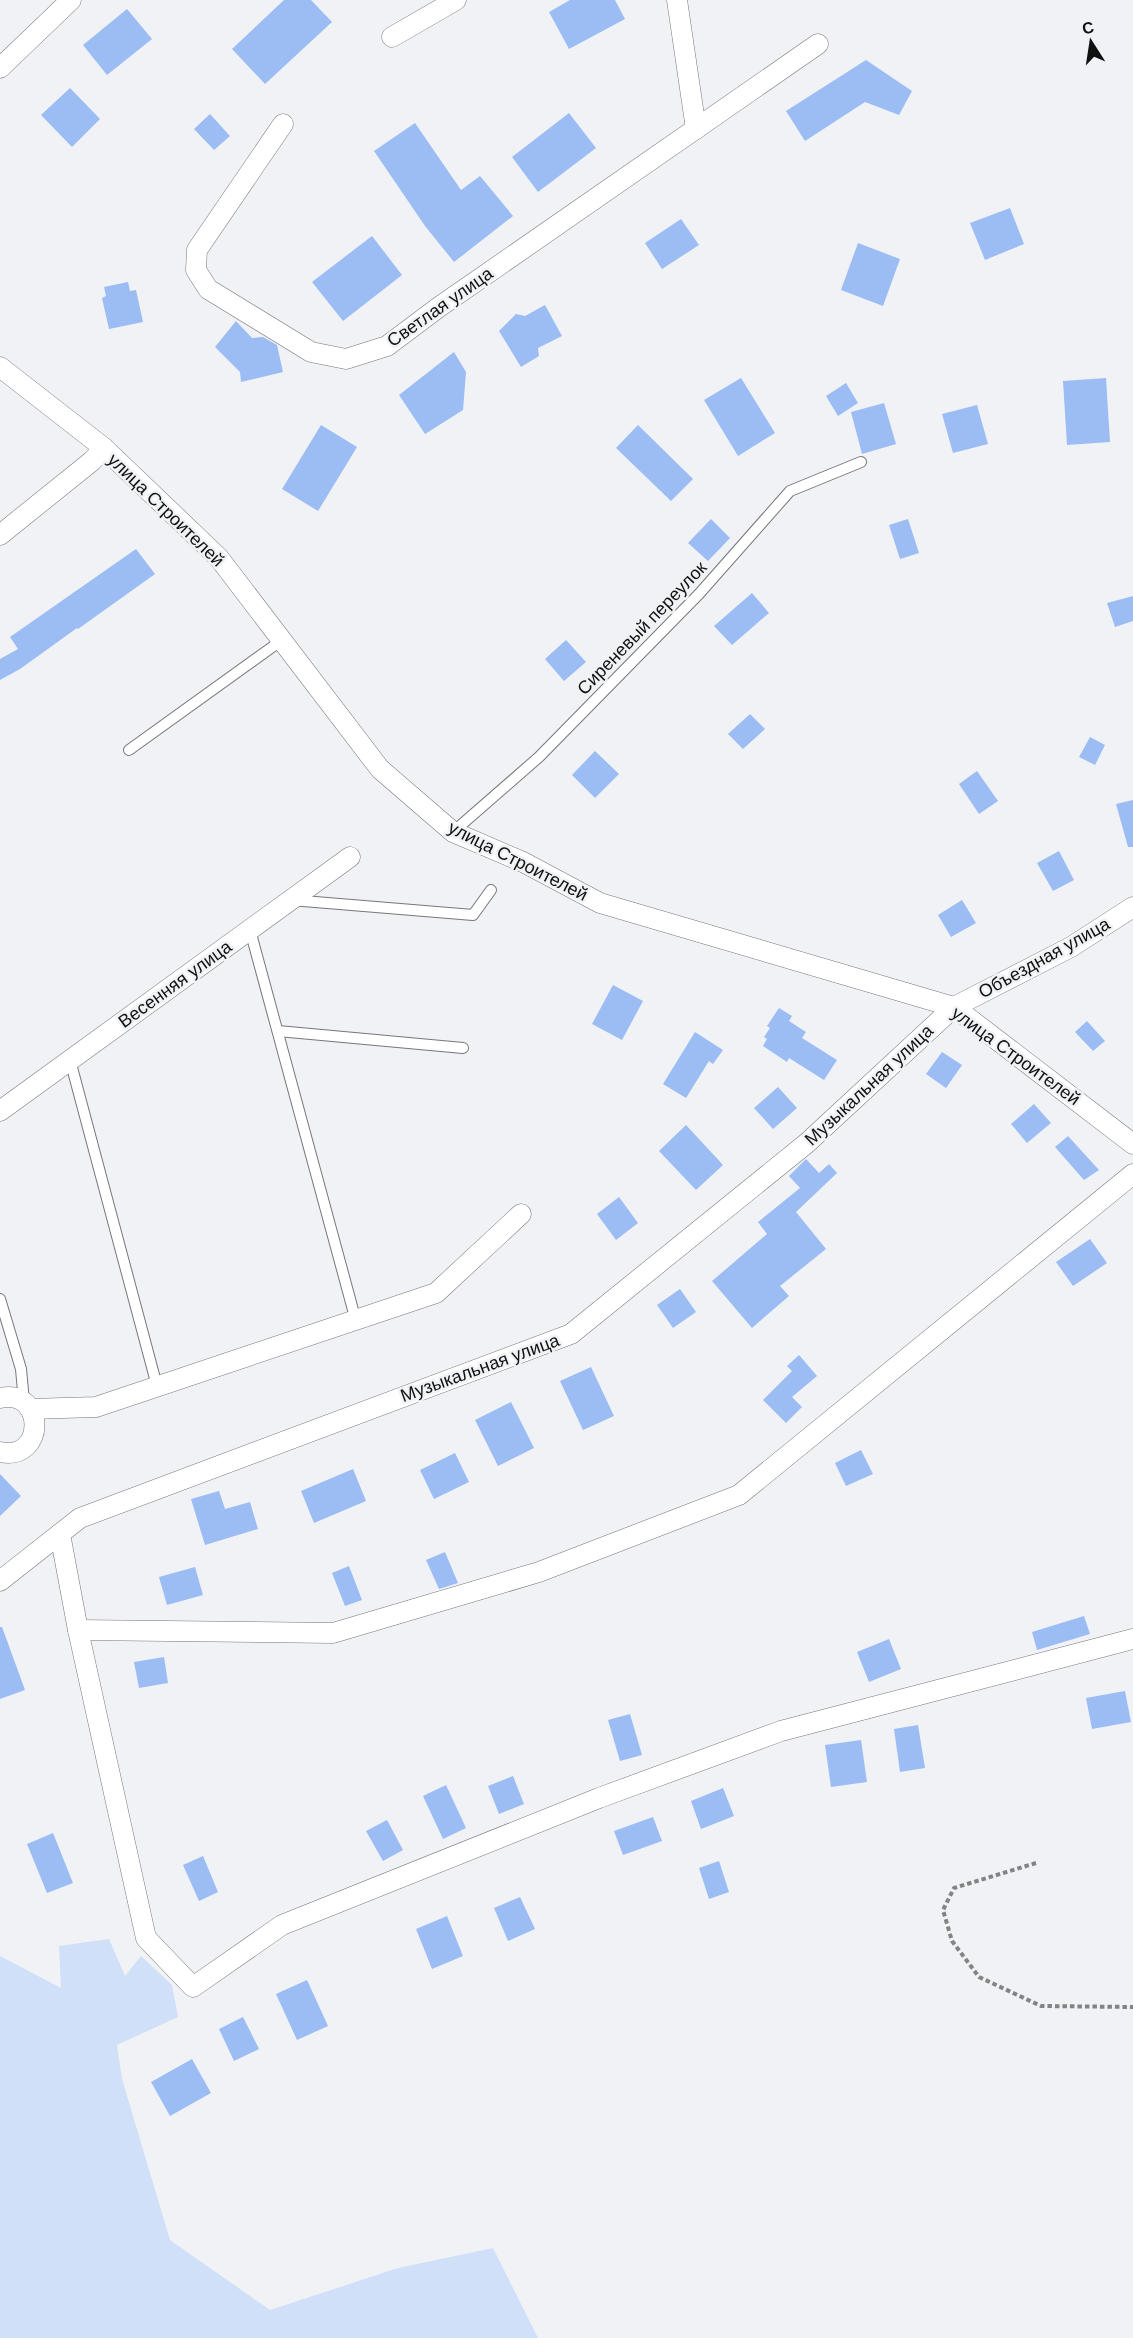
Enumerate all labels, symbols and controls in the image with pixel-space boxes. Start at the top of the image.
north arrow [1061,12,1121,72]
text: С [1080,16,1096,39]
street label: Светлая улица [382,261,499,352]
street label: улица Строителей [102,448,230,572]
street label: Сиреневый переулок [572,556,712,700]
street label: улица Строителей [444,815,592,907]
street label: Объездная улица [974,911,1115,1004]
street label: Весенняя улица [113,934,237,1033]
street label: улица Строителей [947,1001,1085,1111]
street label: Музыкальная улица [800,1018,939,1151]
street label: Музыкальная улица [397,1328,564,1408]

